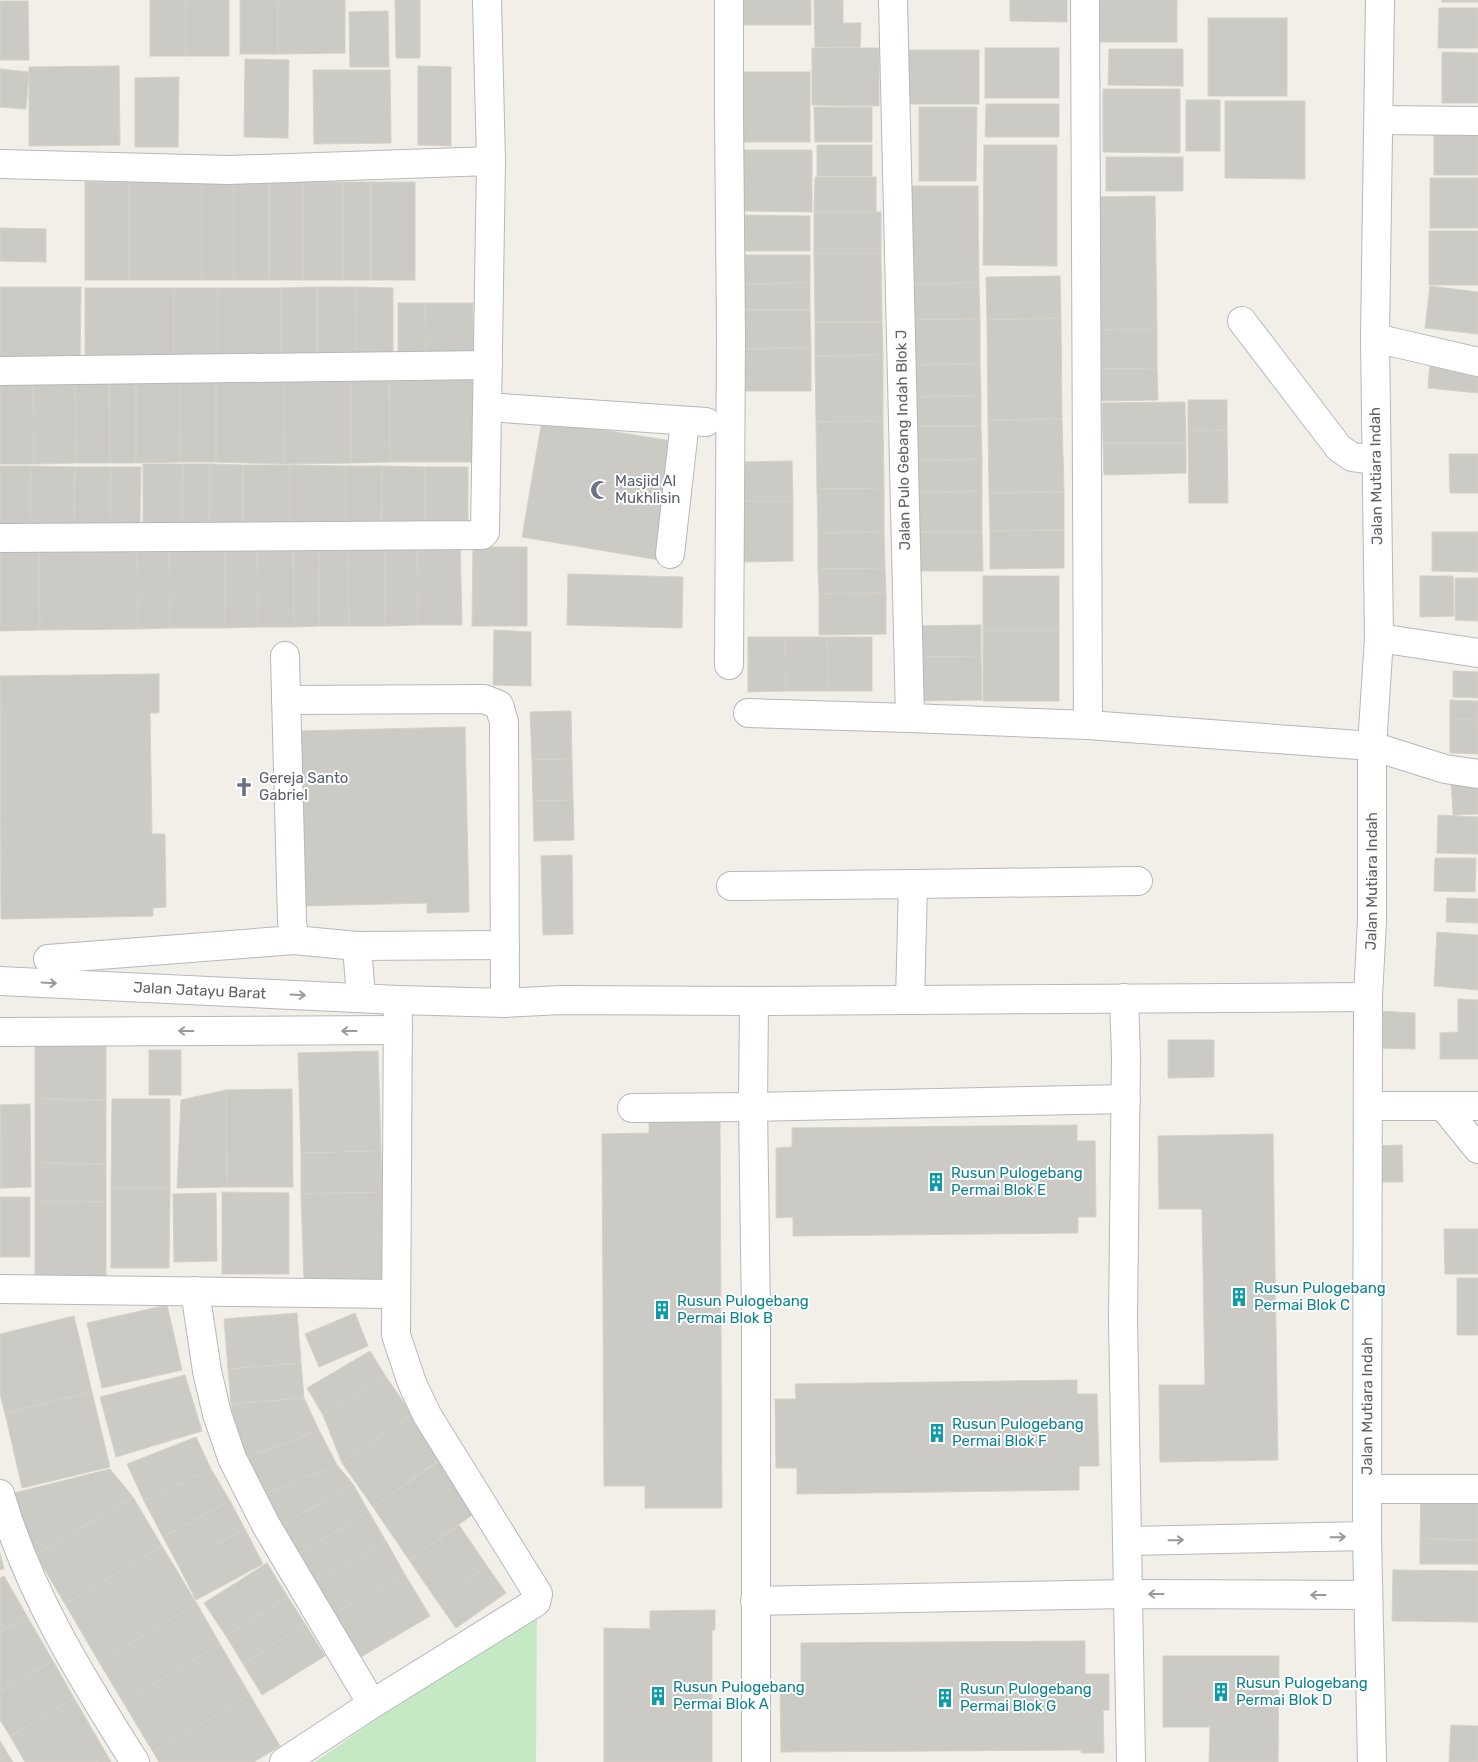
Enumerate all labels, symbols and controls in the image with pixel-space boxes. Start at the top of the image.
street label: Jalan Pulo Gebang Indah Blok J [892,329,914,551]
street label: Jalan Mutiara Indah [1366,407,1386,545]
place label: Masjid Al Mukhlisin [615,472,680,507]
mosque icon: Masjid Al Mukhlisin [589,479,611,501]
place label: Gereja Santo Gabriel [259,769,348,804]
church icon: Gereja Santo Gabriel [233,776,255,798]
street label: Jalan Mutiara Indah [1361,812,1381,951]
street label: Jalan Jatayu Barat [133,978,267,1003]
one-way arrow [40,979,56,988]
one-way arrow [290,990,306,999]
one-way arrow [179,1026,195,1036]
one-way arrow [341,1026,358,1036]
place label: Rusun Pulogebang Permai Blok E [951,1164,1083,1199]
building icon: Rusun Pulogebang Permai Blok E [925,1171,947,1193]
place label: Rusun Pulogebang Permai Blok C [1254,1279,1386,1314]
building icon: Rusun Pulogebang Permai Blok C [1228,1286,1250,1308]
place label: Rusun Pulogebang Permai Blok B [677,1292,809,1327]
building icon: Rusun Pulogebang Permai Blok B [651,1299,673,1321]
street label: Jalan Mutiara Indah [1358,1337,1376,1475]
place label: Rusun Pulogebang Permai Blok F [952,1415,1084,1450]
building icon: Rusun Pulogebang Permai Blok F [926,1422,948,1444]
one-way arrow [1330,1532,1346,1542]
one-way arrow [1167,1535,1183,1545]
one-way arrow [1148,1589,1164,1599]
one-way arrow [1311,1590,1327,1600]
place label: Rusun Pulogebang Permai Blok D [1236,1674,1368,1709]
place label: Rusun Pulogebang Permai Blok A [673,1678,805,1713]
place label: Rusun Pulogebang Permai Blok G [960,1680,1092,1715]
building icon: Rusun Pulogebang Permai Blok D [1210,1681,1232,1703]
building icon: Rusun Pulogebang Permai Blok A [647,1685,669,1707]
building icon: Rusun Pulogebang Permai Blok G [934,1687,956,1709]

